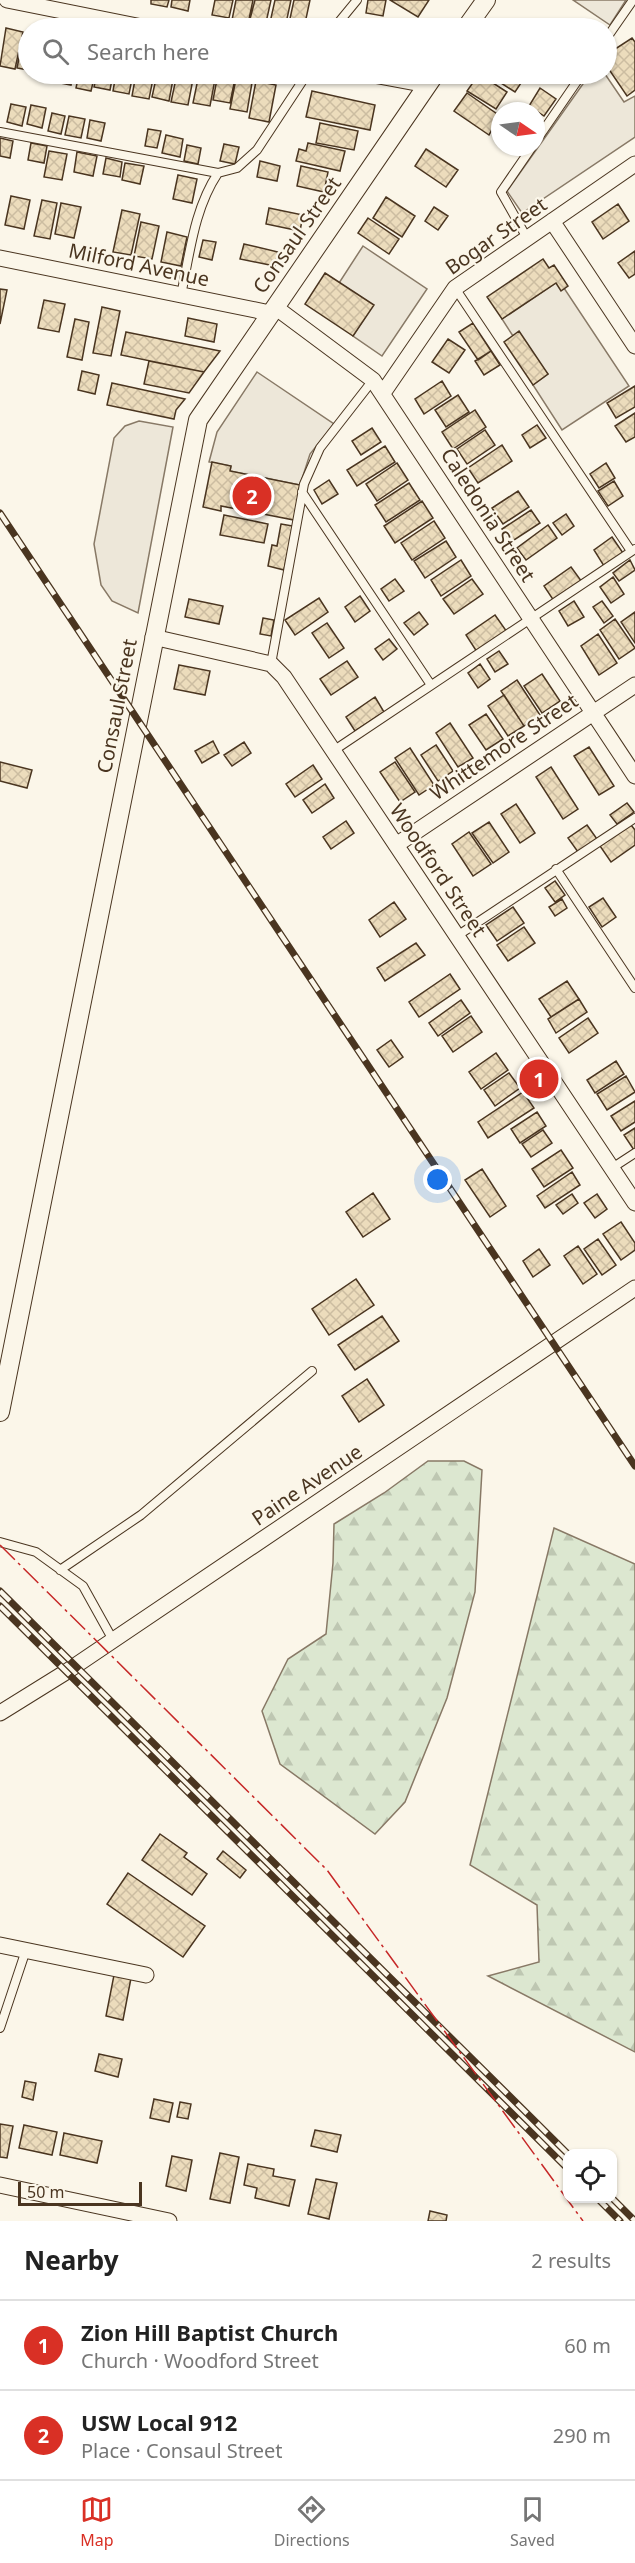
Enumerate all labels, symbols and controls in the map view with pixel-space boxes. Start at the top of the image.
search box [18,18,617,84]
icon: search [39,35,72,68]
text: Search here [87,36,209,66]
north arrow [491,102,545,156]
street label: Consaul Street [246,171,347,298]
street label: Bogar Street [440,191,552,280]
street label: Milford Avenue [66,236,212,293]
street label: Caledonia Street [435,443,542,587]
pin: 2 [232,474,272,518]
street label: Consaul Street [90,636,143,775]
street label: Whittemore Street [425,687,583,806]
street label: Woodford Street [384,798,493,941]
pin: 1 [520,1056,558,1102]
your location [423,1165,452,1194]
street label: Paine Avenue [246,1438,367,1531]
map controls [563,2149,617,2203]
button: locate [563,2149,617,2203]
scale bar [18,2179,142,2206]
text: 50 m [27,2181,64,2203]
text: Nearby [24,2242,119,2278]
text: 2 results [531,2247,611,2274]
text: Zion Hill Baptist Church [81,2317,338,2347]
text: 1 [38,2332,49,2359]
text: 60 m [564,2332,611,2359]
text: Church · Woodford Street [81,2347,319,2374]
text: USW Local 912 [81,2407,237,2437]
text: 2 [38,2422,49,2449]
text: 290 m [553,2422,611,2449]
text: Place · Consaul Street [81,2437,283,2464]
tab: Map [80,2493,113,2551]
tab: Directions [274,2493,350,2551]
tab: Saved [510,2493,555,2551]

